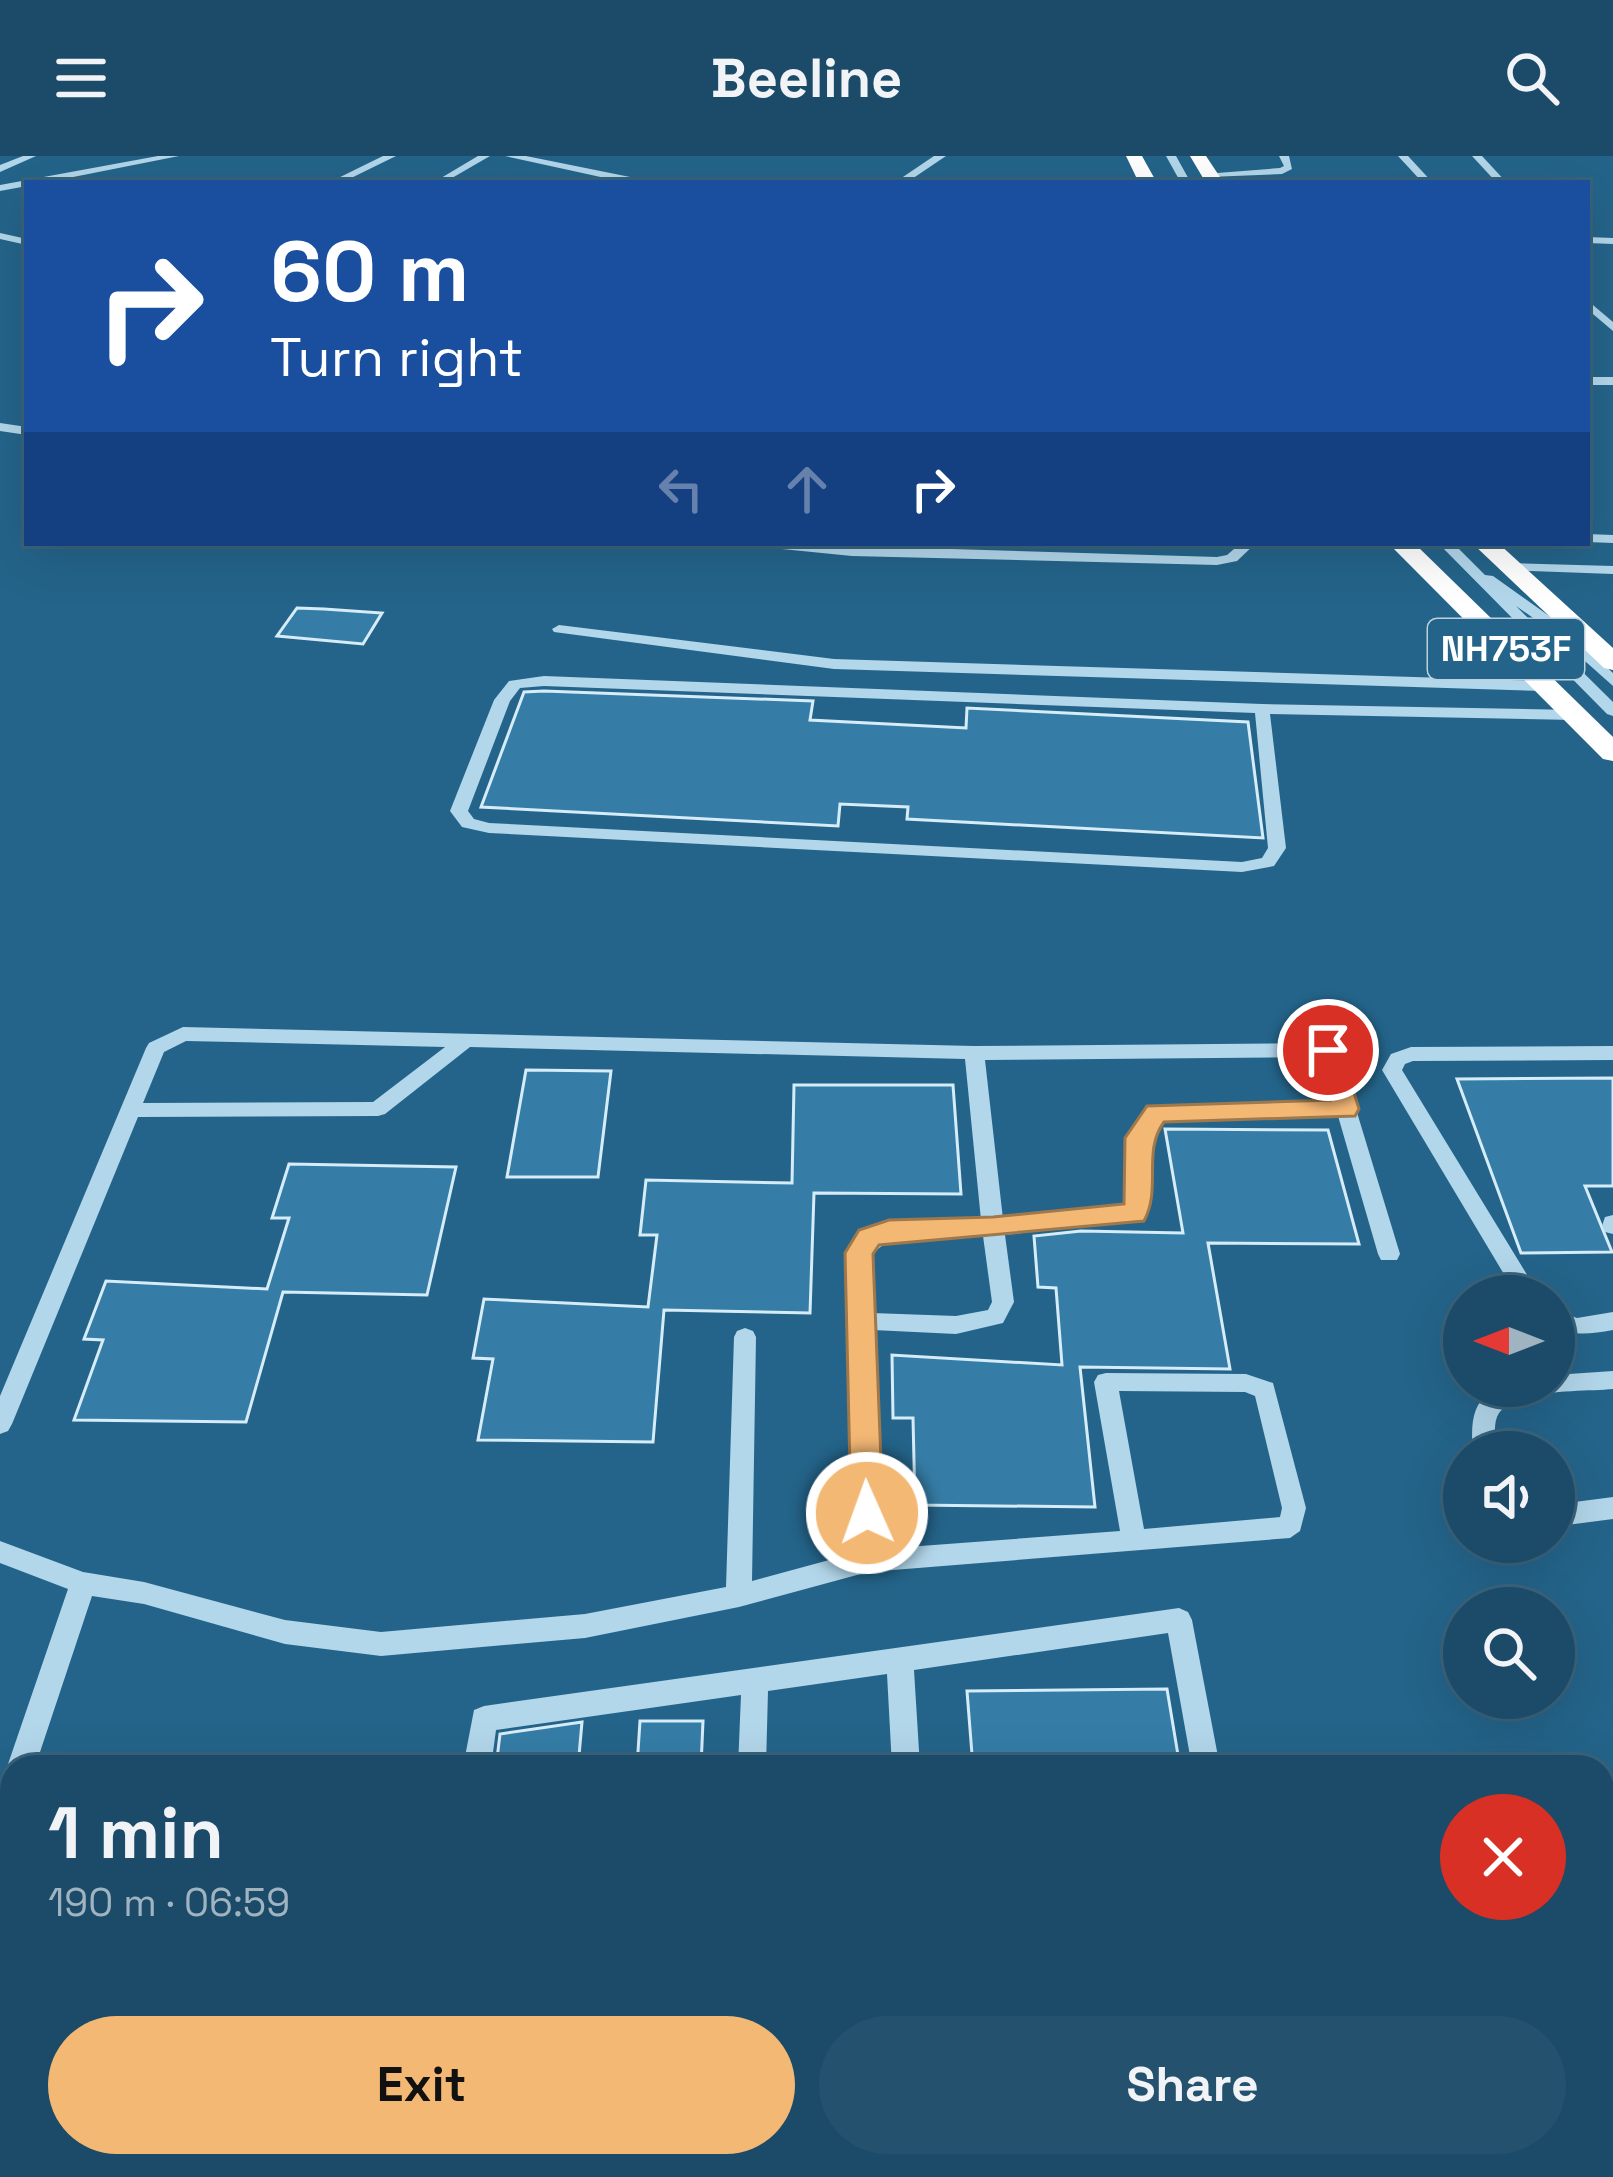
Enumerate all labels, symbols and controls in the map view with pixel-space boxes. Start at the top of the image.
text: Beeline [711,44,902,113]
icon: menu [48,45,114,111]
icon: search [1499,45,1565,111]
text: 60 m [270,218,469,326]
icon: right [72,228,228,384]
text: Turn right [270,323,523,392]
icon: left [648,456,714,522]
icon: ahead [774,456,840,522]
icon: right [900,456,966,522]
road number: NH753F [1428,619,1584,679]
pin [1277,999,1379,1101]
icon: arrive [1295,1017,1361,1083]
north arrow [1443,1275,1575,1407]
map controls [1443,1275,1575,1719]
button: sound [1443,1431,1575,1563]
position arrow [804,1450,930,1576]
button: search [1443,1587,1575,1719]
text: 1 min [48,1787,224,1879]
button: close [1440,1794,1566,1920]
text: 190 m · 06:59 [48,1878,290,1927]
button: Exit [48,2016,795,2154]
button: Share [819,2016,1566,2154]

